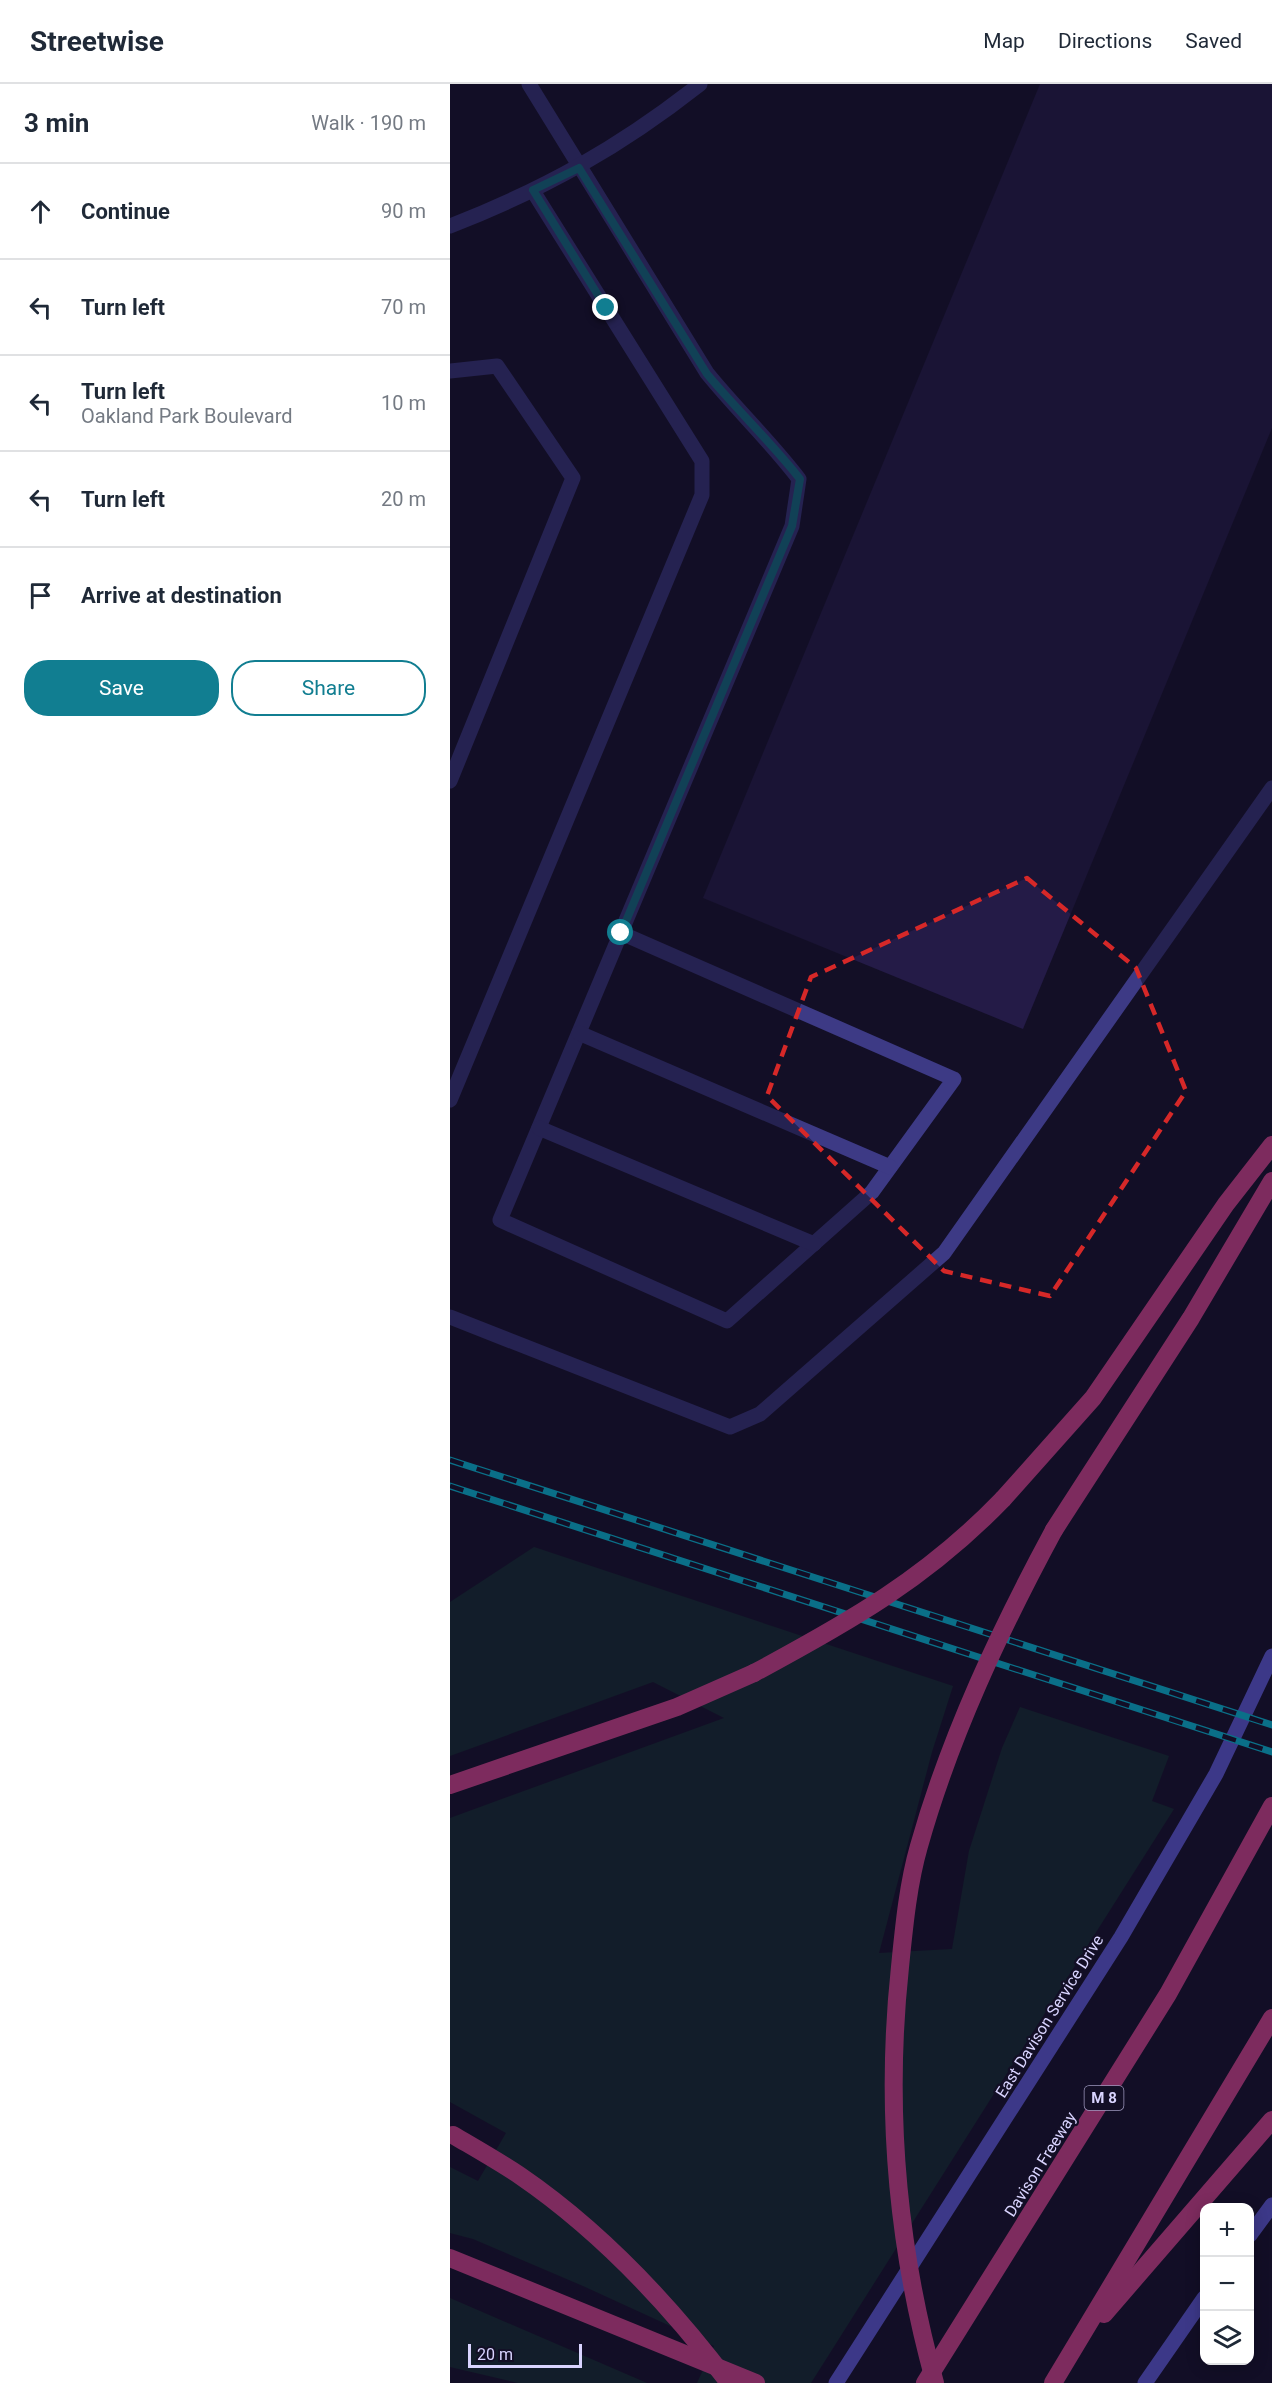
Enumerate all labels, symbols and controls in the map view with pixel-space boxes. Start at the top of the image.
text: Streetwise [30,25,164,58]
text: Map [983,29,1025,53]
text: Directions [1058,29,1152,53]
text: Saved [1185,29,1242,53]
text: 3 min [24,108,89,138]
text: Walk · 190 m [311,111,426,135]
icon: ahead [24,195,57,228]
text: Continue [81,199,170,224]
text: 90 m [381,199,426,223]
icon: left [24,291,57,324]
route end [592,294,618,320]
text: Turn left [81,295,165,320]
text: 70 m [381,295,426,319]
text: Turn left [81,379,165,404]
icon: left [24,387,57,420]
text: 10 m [381,391,426,415]
text: Oakland Park Boulevard [81,404,293,428]
icon: left [24,483,57,516]
text: Turn left [81,487,165,512]
text: 20 m [381,487,426,511]
icon: arrive [24,579,57,612]
text: Arrive at destination [81,583,282,608]
button: Save [24,660,219,716]
button: Share [231,660,426,716]
route start [607,919,633,945]
street label: East Davison Service Drive [992,1931,1107,2101]
road number: M 8 [1084,2086,1124,2110]
street label: Davison Freeway [1001,2108,1080,2220]
map controls [1200,2203,1254,2365]
button: + [1200,2203,1254,2257]
button: − [1200,2257,1254,2311]
button: layers [1200,2311,1254,2365]
scale bar [468,2341,582,2368]
text: 20 m [477,2345,513,2364]

